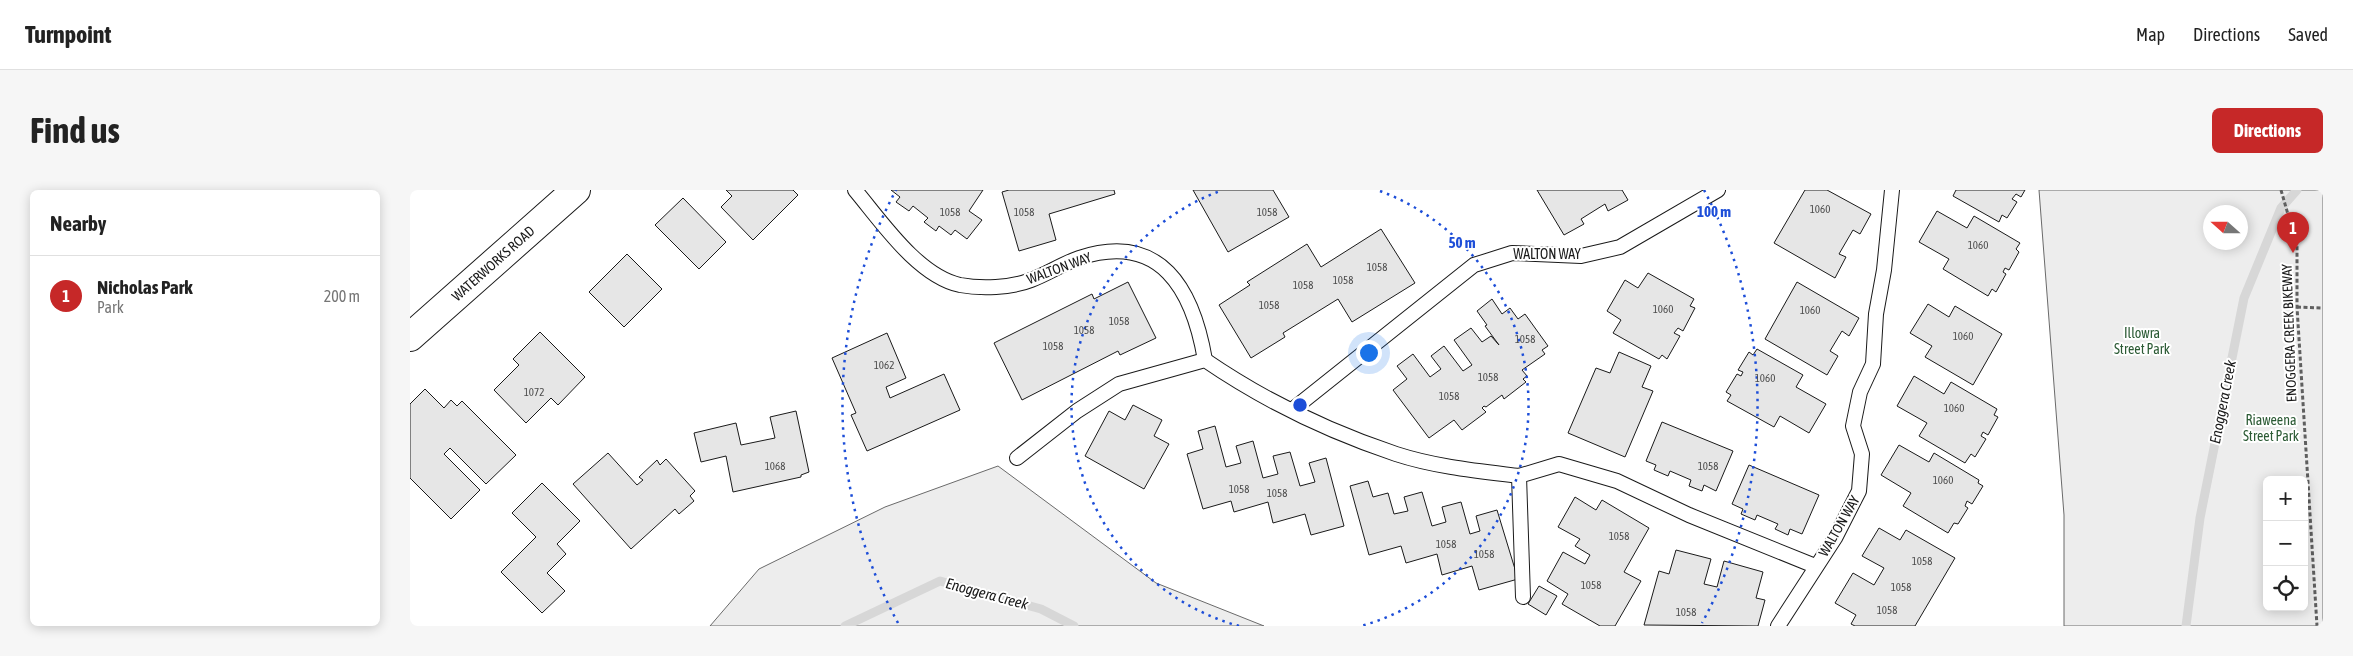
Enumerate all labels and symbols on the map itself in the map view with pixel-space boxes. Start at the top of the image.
text: 100 m [1697,203,1731,220]
house number: 1060 [1810,203,1830,215]
north arrow [2203,205,2248,250]
house number: 1058 [940,206,960,218]
house number: 1058 [1014,206,1034,218]
house number: 1058 [1257,206,1277,218]
pin: 1 [2277,212,2309,253]
street label: WATERWORKS ROAD [449,223,538,304]
text: 50 m [1449,234,1476,251]
house number: 1060 [1968,239,1988,251]
street label: WALTON WAY [1513,246,1581,262]
street label: WALTON WAY [1025,249,1094,287]
house number: 1058 [1367,261,1387,273]
street label: ENOGGERA CREEK BIKEWAY [2279,263,2299,402]
house number: 1058 [1333,274,1353,286]
house number: 1058 [1293,279,1313,291]
house number: 1058 [1259,299,1279,311]
house number: 1060 [1653,303,1673,315]
house number: 1060 [1800,304,1820,316]
house number: 1058 [1109,315,1129,327]
house number: 1058 [1074,324,1094,336]
park label: Illowra Street Park [2114,325,2170,357]
house number: 1060 [1953,330,1973,342]
house number: 1058 [1515,333,1535,345]
house number: 1058 [1043,340,1063,352]
your location [1356,340,1382,366]
water label: Enoggera Creek [2206,358,2239,445]
house number: 1062 [874,359,894,371]
house number: 1058 [1478,371,1498,383]
house number: 1060 [1755,372,1775,384]
house number: 1072 [524,386,544,398]
house number: 1058 [1439,390,1459,402]
centre of rings [1291,396,1309,414]
house number: 1060 [1944,402,1964,414]
park label: Riaweena Street Park [2243,412,2299,444]
house number: 1068 [765,460,785,472]
house number: 1058 [1698,460,1718,472]
house number: 1060 [1933,474,1953,486]
house number: 1058 [1229,483,1249,495]
house number: 1058 [1267,487,1287,499]
street label: WALTON WAY [1815,492,1863,559]
house number: 1058 [1609,530,1629,542]
house number: 1058 [1436,538,1456,550]
house number: 1058 [1474,548,1494,560]
house number: 1058 [1912,555,1932,567]
water label: Enoggera Creek [944,574,1031,613]
house number: 1058 [1581,579,1601,591]
house number: 1058 [1891,581,1911,593]
house number: 1058 [1877,604,1897,616]
house number: 1058 [1676,606,1696,618]

